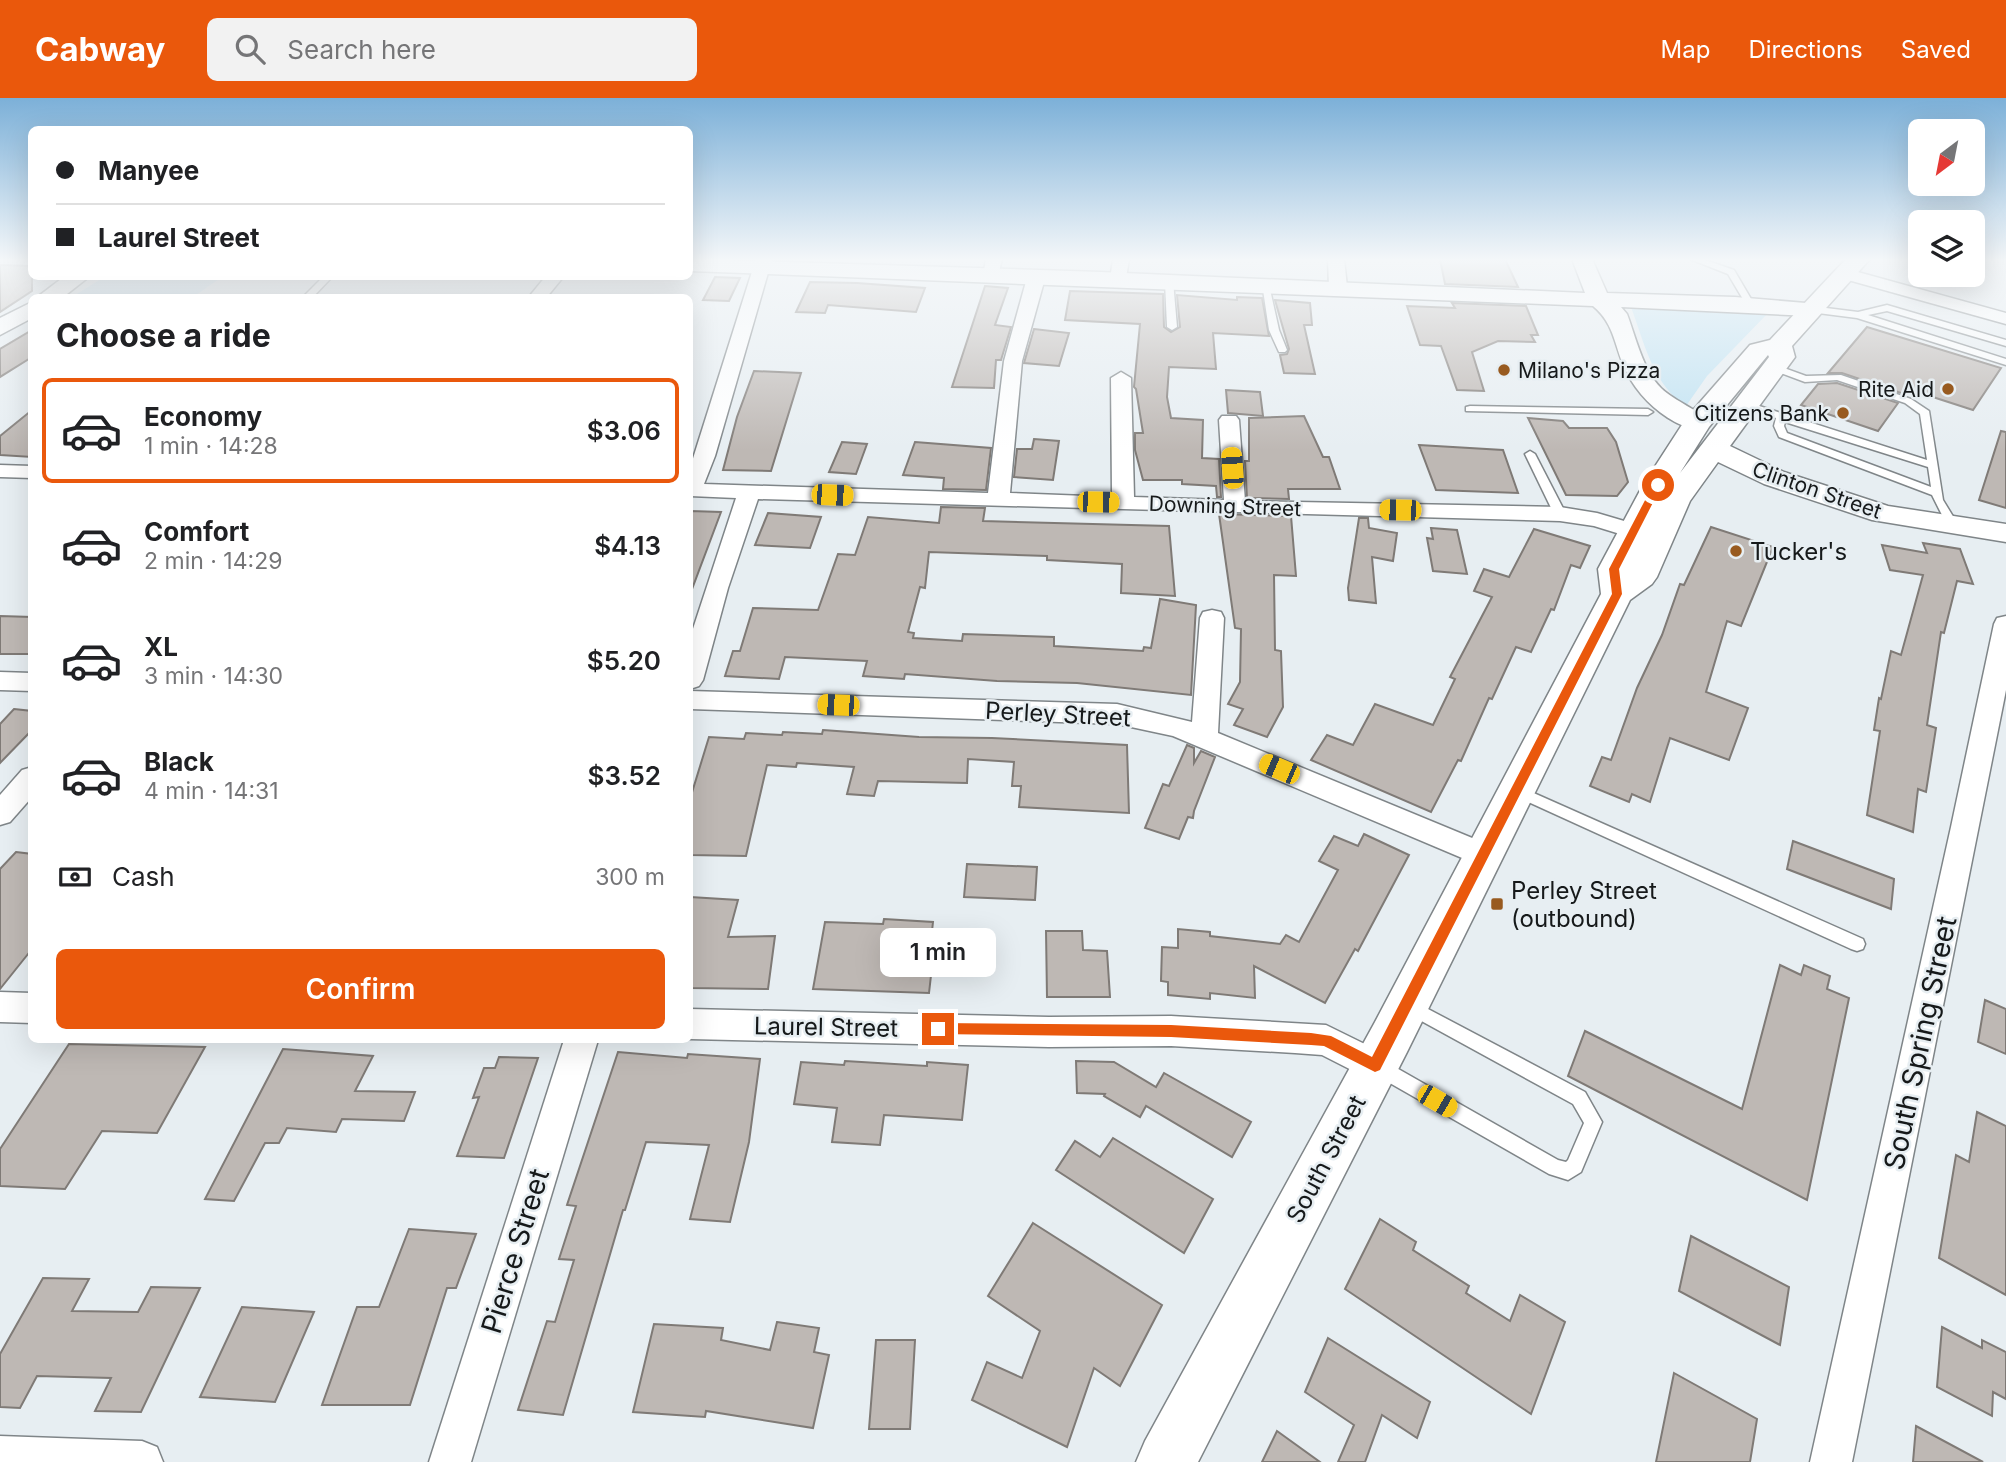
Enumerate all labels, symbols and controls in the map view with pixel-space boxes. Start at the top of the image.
search box [207,18,697,81]
text: Cabway [35,29,165,69]
icon: search [231,30,269,68]
text: Search here [287,34,436,65]
text: Map [1661,35,1710,64]
text: Directions [1748,35,1863,64]
text: Saved [1901,35,1971,64]
north arrow [1908,119,1984,196]
map controls [1908,119,1985,287]
text: Manyee [98,155,199,186]
button: layers [1908,210,1985,287]
text: Laurel Street [98,222,260,253]
text: Choose a ride [56,316,271,355]
place label: Milano's Pizza [1518,358,1660,383]
marker: Milano's Pizza [1496,362,1512,378]
place label: Rite Aid [1858,377,1934,402]
marker: Rite Aid [1940,381,1956,397]
icon: car [60,399,123,462]
text: Economy [144,401,262,432]
place label: Citizens Bank [1694,401,1829,426]
marker: Citizens Bank [1835,405,1851,421]
text: $3.06 [587,415,661,446]
text: 1 min · 14:28 [144,432,278,460]
car [1221,446,1244,490]
street label: Clinton Street [1749,456,1885,524]
route start [1642,469,1674,501]
car [811,484,854,506]
car [1077,491,1120,513]
street label: Downing Street [1148,491,1302,521]
car [1379,499,1422,521]
icon: car [60,514,123,577]
text: Comfort [144,516,249,547]
text: $4.13 [594,530,661,561]
place label: Tucker's [1750,537,1847,566]
marker: Tucker's [1728,543,1744,559]
text: 2 min · 14:29 [144,547,283,575]
icon: car [60,629,123,692]
text: XL [144,631,178,662]
text: $5.20 [587,645,661,676]
text: 3 min · 14:30 [144,662,283,690]
car [817,694,860,716]
street label: Perley Street [984,696,1132,732]
icon: car [60,744,123,807]
text: Black [144,746,214,777]
car [1256,751,1303,787]
text: $3.52 [588,760,661,791]
text: 4 min · 14:31 [144,777,279,805]
icon: cash [56,858,94,896]
text: Cash [112,861,175,892]
text: 300 m [595,863,665,891]
place label: Perley Street (outbound) [1511,876,1657,933]
marker: Perley Street (outbound) [1489,896,1505,912]
street label: South Spring Street [1877,913,1963,1173]
callout: 1 min [880,928,996,976]
text: 1 min [910,938,966,966]
button: Confirm [56,949,665,1029]
street label: Laurel Street [754,1011,898,1043]
route end [922,1013,954,1045]
car [1414,1081,1461,1121]
street label: South Street [1280,1090,1372,1228]
street label: Pierce Street [474,1165,556,1337]

